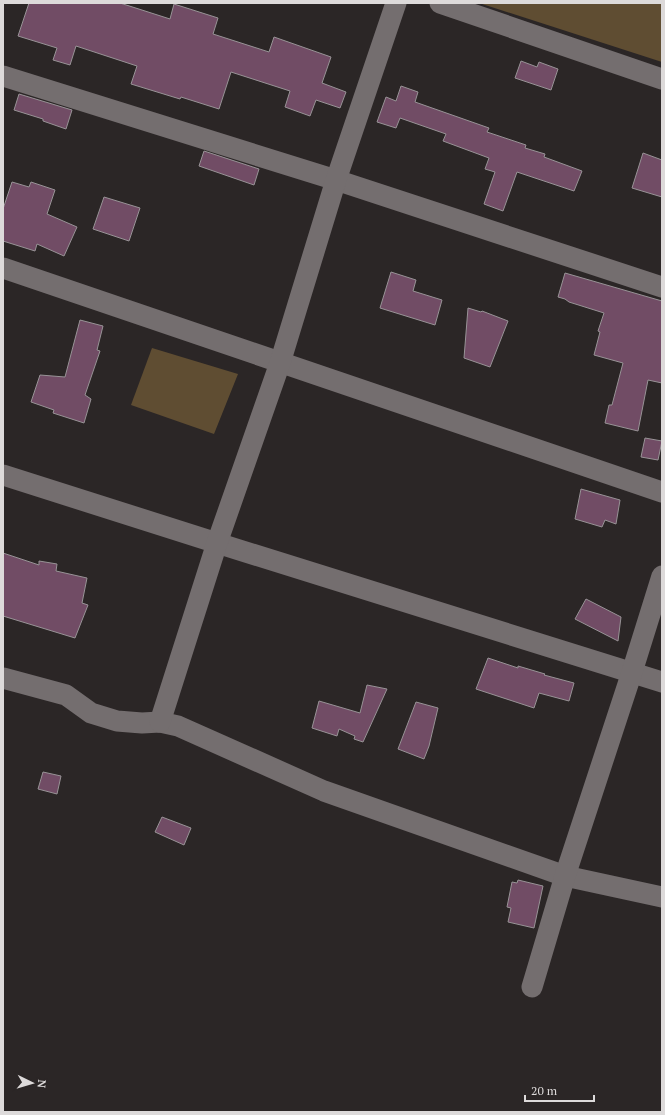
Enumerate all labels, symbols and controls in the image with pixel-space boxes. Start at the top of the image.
north arrow [12,1063,52,1103]
scale bar [525,1077,594,1103]
text: N [35,1079,49,1089]
text: 20 m [531,1083,558,1098]

